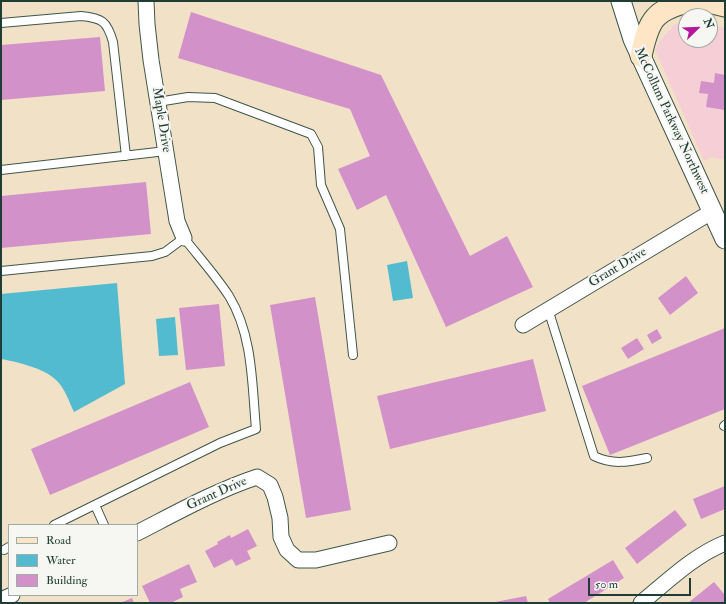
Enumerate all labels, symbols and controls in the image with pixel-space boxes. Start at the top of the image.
north arrow [678,8,718,48]
text: N [701,16,716,31]
street label: McCollum Parkway Northwest [630,45,712,197]
street label: Maple Drive [148,86,174,154]
street label: Grant Drive [586,245,650,291]
street label: Grant Drive [184,474,250,514]
legend [8,524,138,596]
text: Road [46,533,71,548]
text: Water [46,553,75,568]
scale bar [590,570,693,596]
text: Building [46,573,87,588]
text: 50 m [595,577,618,592]

